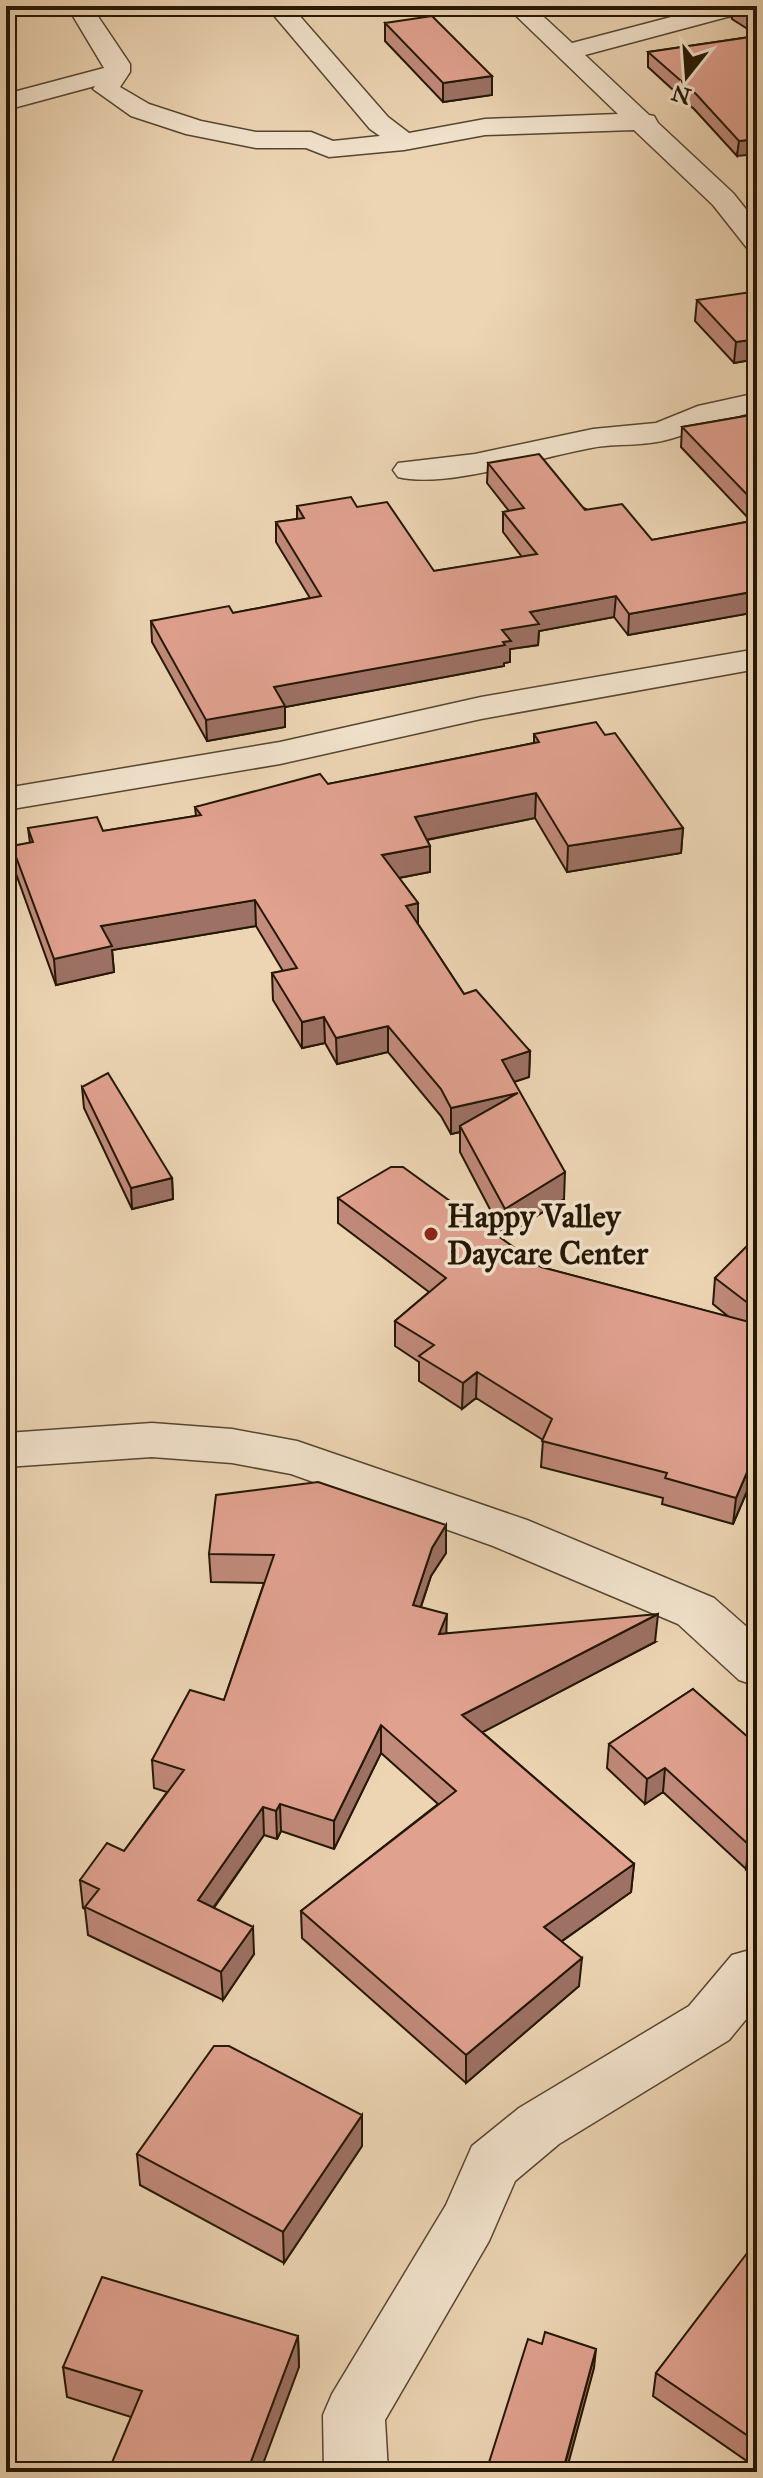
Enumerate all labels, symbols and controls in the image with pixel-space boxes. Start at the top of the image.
north arrow [647,36,727,116]
text: N [668,79,694,110]
place label: Happy Valley Daycare Center [447,1197,649,1273]
marker: Happy Valley Daycare Center [422,1225,440,1243]

